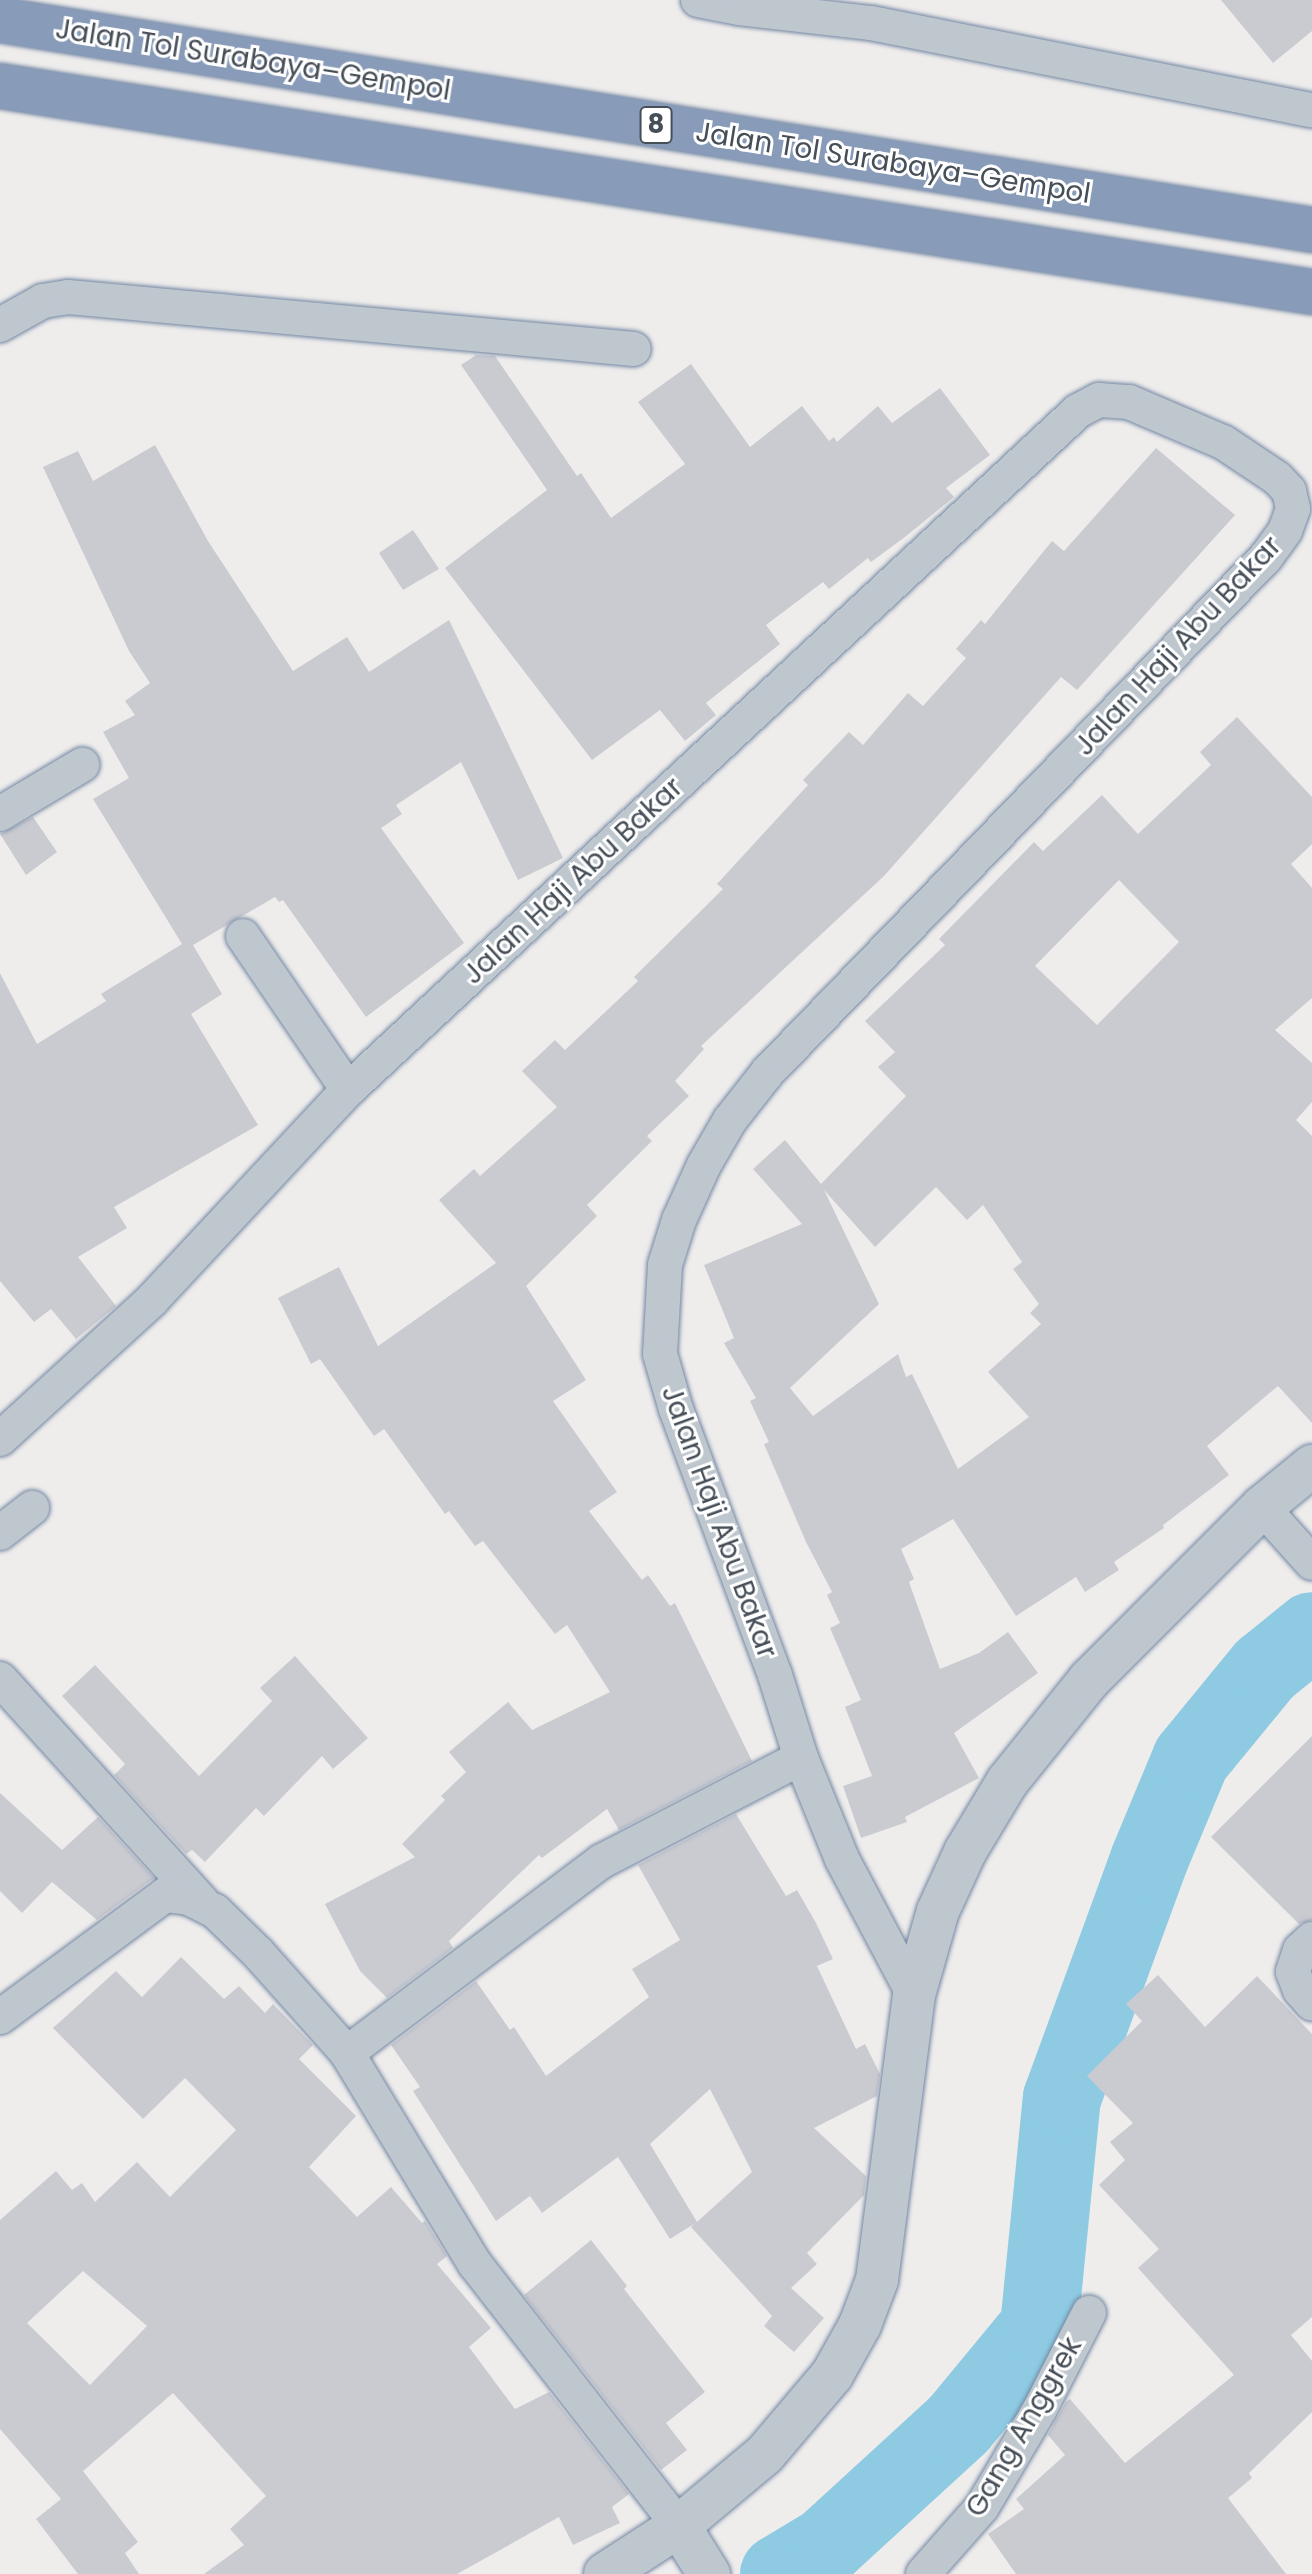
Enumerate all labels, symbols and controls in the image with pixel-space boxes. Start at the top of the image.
street label: Jalan Tol Surabaya–Gempol [53,12,453,108]
road number: 8 [638,103,674,147]
street label: Jalan Tol Surabaya–Gempol [693,115,1093,211]
street label: Jalan Haji Abu Bakar [1068,529,1288,763]
street label: Jalan Haji Abu Bakar [456,771,690,991]
street label: Jalan Haji Abu Bakar [654,1381,784,1663]
street label: Gang Anggrek [959,2331,1089,2523]

